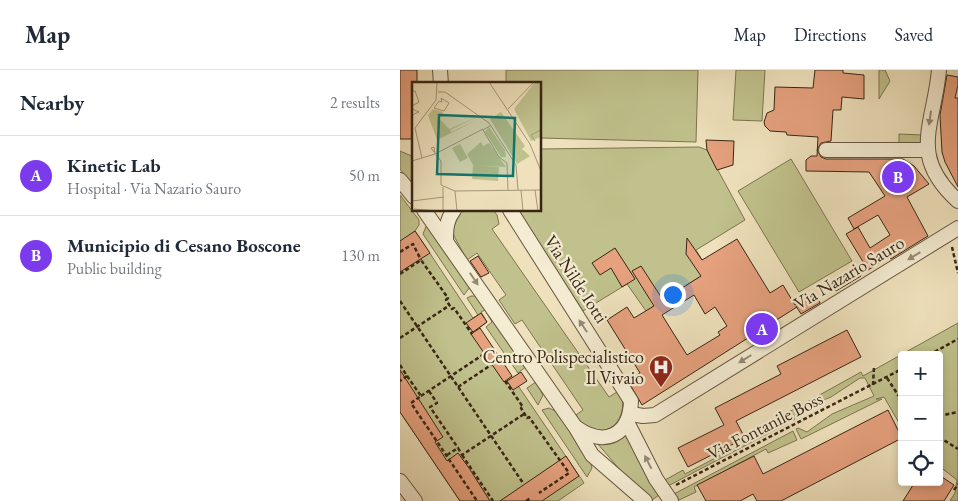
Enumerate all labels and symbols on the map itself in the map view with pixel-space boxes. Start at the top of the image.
inset map [412,82,541,211]
one-way arrow [926,110,934,126]
pin: B [882,158,914,196]
street label: Via Nilde Iotti [539,230,614,328]
street label: Via Nazario Sauro [789,231,908,315]
one-way arrow [907,252,920,261]
one-way arrow [469,273,478,286]
your location [660,282,686,308]
pin: A [746,310,778,348]
one-way arrow [579,319,588,332]
place label: Centro Polispecialistico Il Vivaio [483,345,644,389]
hospital icon: Centro Polispecialistico Il Vivaio [648,354,674,388]
one-way arrow [738,354,752,363]
street label: Via Fontanile Boss [703,386,827,465]
one-way arrow [644,455,652,469]

